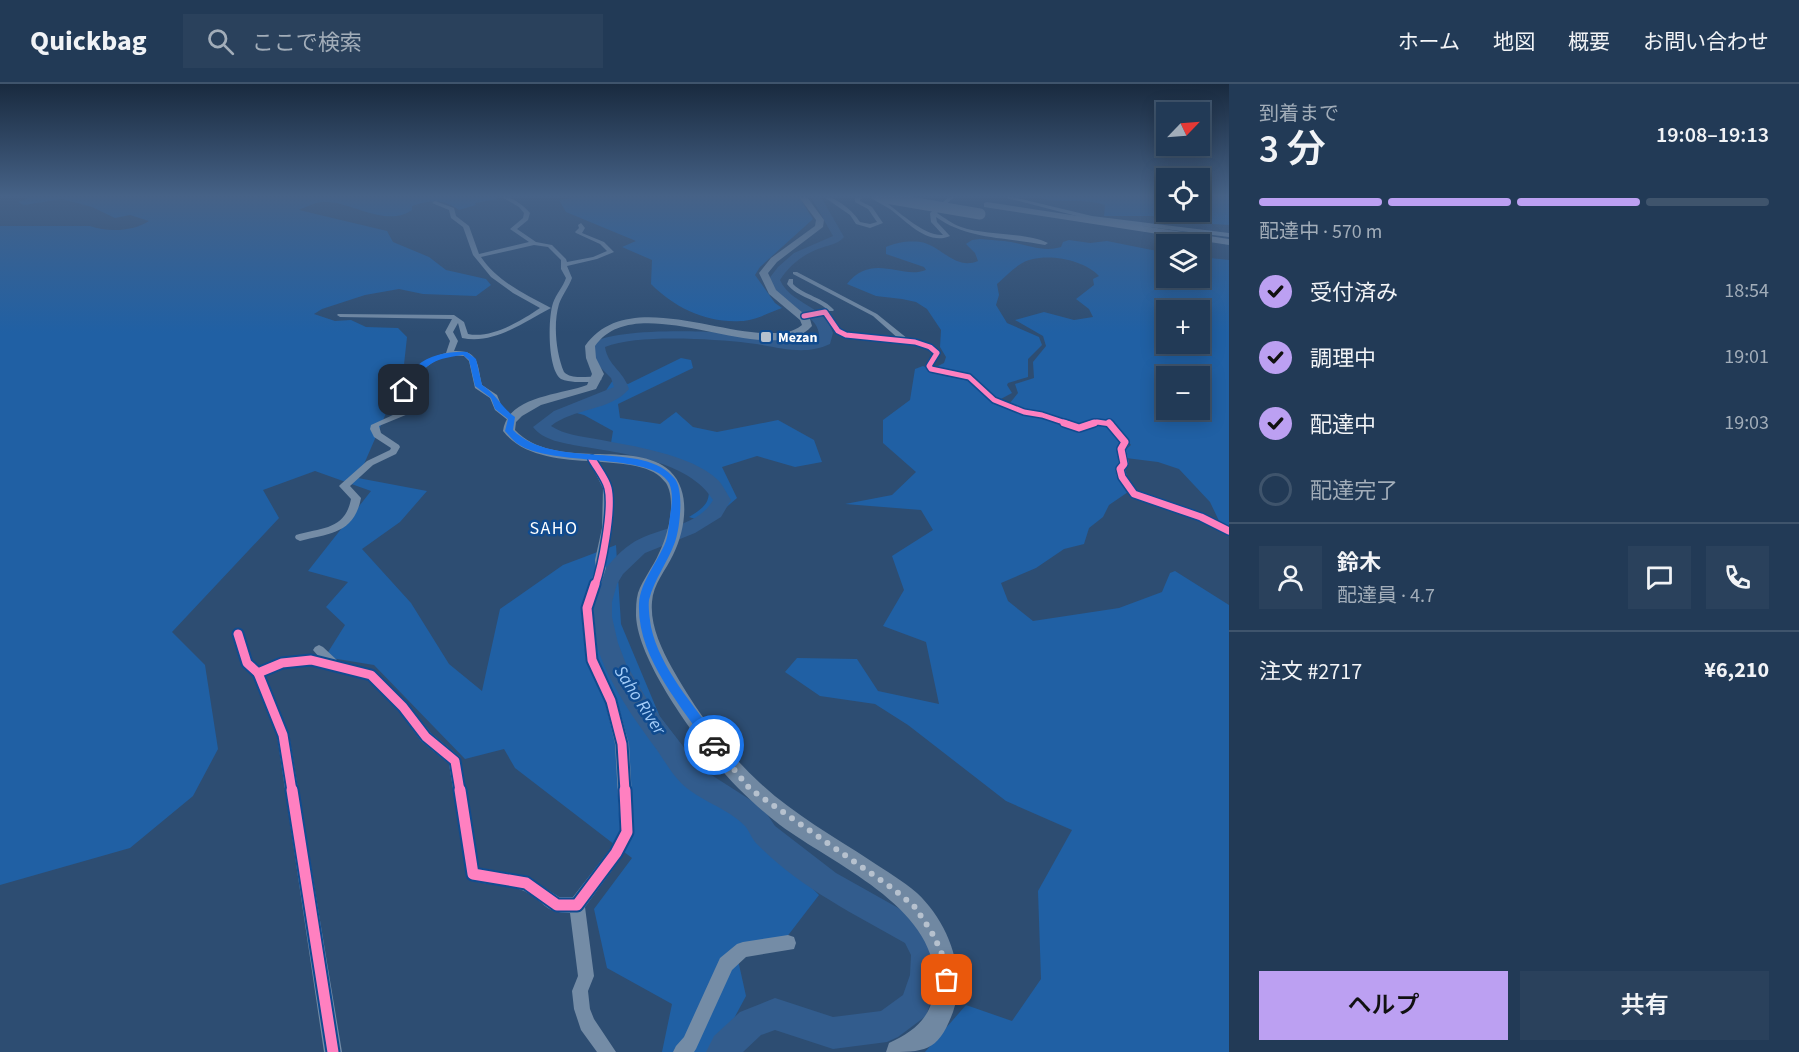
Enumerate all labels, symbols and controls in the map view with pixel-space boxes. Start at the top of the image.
search box [183,14,603,68]
text: Quickbag [30,21,147,61]
icon: search [204,25,237,58]
text: ここで検索 [252,27,362,59]
text: ホーム [1398,27,1460,57]
text: 地図 [1493,27,1535,57]
text: 概要 [1568,27,1610,57]
text: お問い合わせ [1643,27,1769,57]
text: 到着まで [1259,100,1339,128]
north arrow [1156,102,1210,156]
map controls [1156,102,1210,420]
text: 19:08–19:13 [1656,119,1769,151]
text: 3 分 [1259,122,1326,178]
button: locate [1156,168,1210,222]
text: 配達中 · 570 m [1259,218,1382,246]
button: layers [1156,234,1210,288]
icon: check [1259,275,1292,308]
text: 受付済み [1310,277,1398,309]
text: 18:54 [1724,277,1769,305]
button: + [1156,300,1210,354]
place label: Mezan [778,328,817,348]
marker: Mezan [759,330,773,344]
icon: check [1259,341,1292,374]
text: 調理中 [1310,343,1376,375]
text: 19:01 [1724,343,1769,371]
pin [378,364,429,415]
button: − [1156,366,1210,420]
icon: home [387,373,420,406]
icon: check [1259,407,1292,440]
text: 配達中 [1310,409,1376,441]
text: 19:03 [1724,409,1769,437]
text: 配達完了 [1310,475,1398,507]
district label: SAHO [529,516,579,541]
button: person [1259,546,1322,609]
button: chat [1628,546,1691,609]
button: phone [1706,546,1769,609]
text: 鈴木 [1337,547,1381,579]
text: 配達員 · 4.7 [1337,582,1435,610]
text: ¥6,210 [1704,654,1769,686]
text: 注文 #2717 [1259,656,1362,688]
water label: Saho River [608,661,672,741]
courier [684,715,744,775]
icon: car [698,729,731,762]
pin [921,954,972,1005]
icon: bag [930,963,963,996]
button: ヘルプ [1259,971,1508,1040]
button: 共有 [1520,971,1769,1040]

